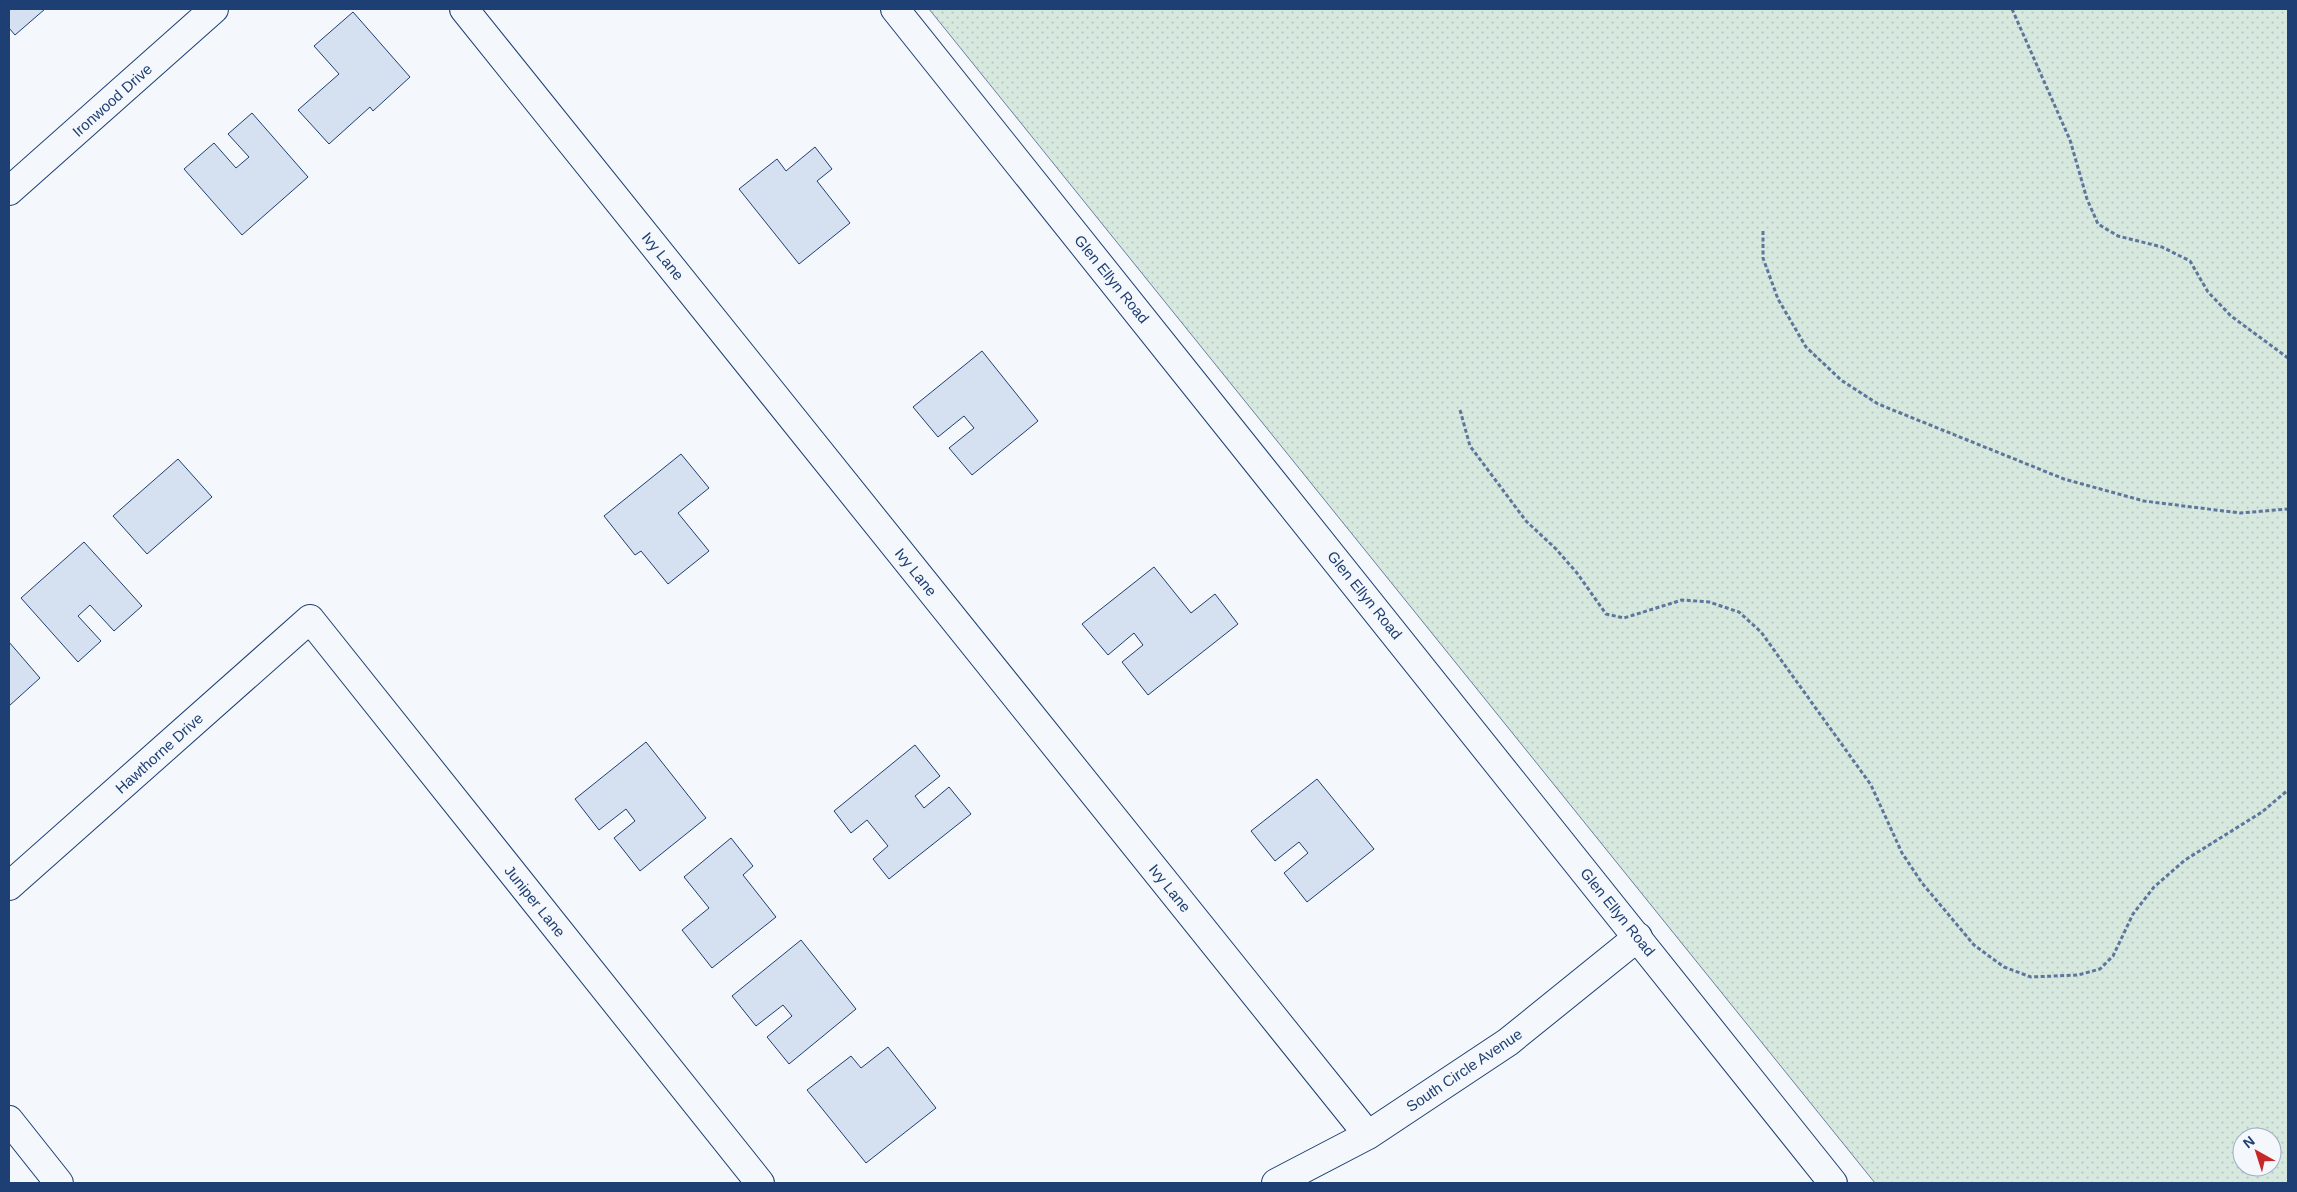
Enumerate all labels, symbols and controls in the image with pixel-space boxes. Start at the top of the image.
street label: Ironwood Drive [69,60,155,140]
street label: Ivy Lane [639,229,687,283]
street label: Glen Ellyn Road [1071,232,1153,326]
street label: Ivy Lane [892,545,940,599]
street label: Glen Ellyn Road [1324,548,1406,642]
street label: Hawthorne Drive [112,709,206,797]
street label: Ivy Lane [1146,861,1194,915]
street label: Juniper Lane [501,862,569,940]
street label: Glen Ellyn Road [1577,865,1659,959]
street label: South Circle Avenue [1403,1025,1525,1115]
north arrow [2232,1127,2282,1177]
text: N [2240,1132,2258,1151]

